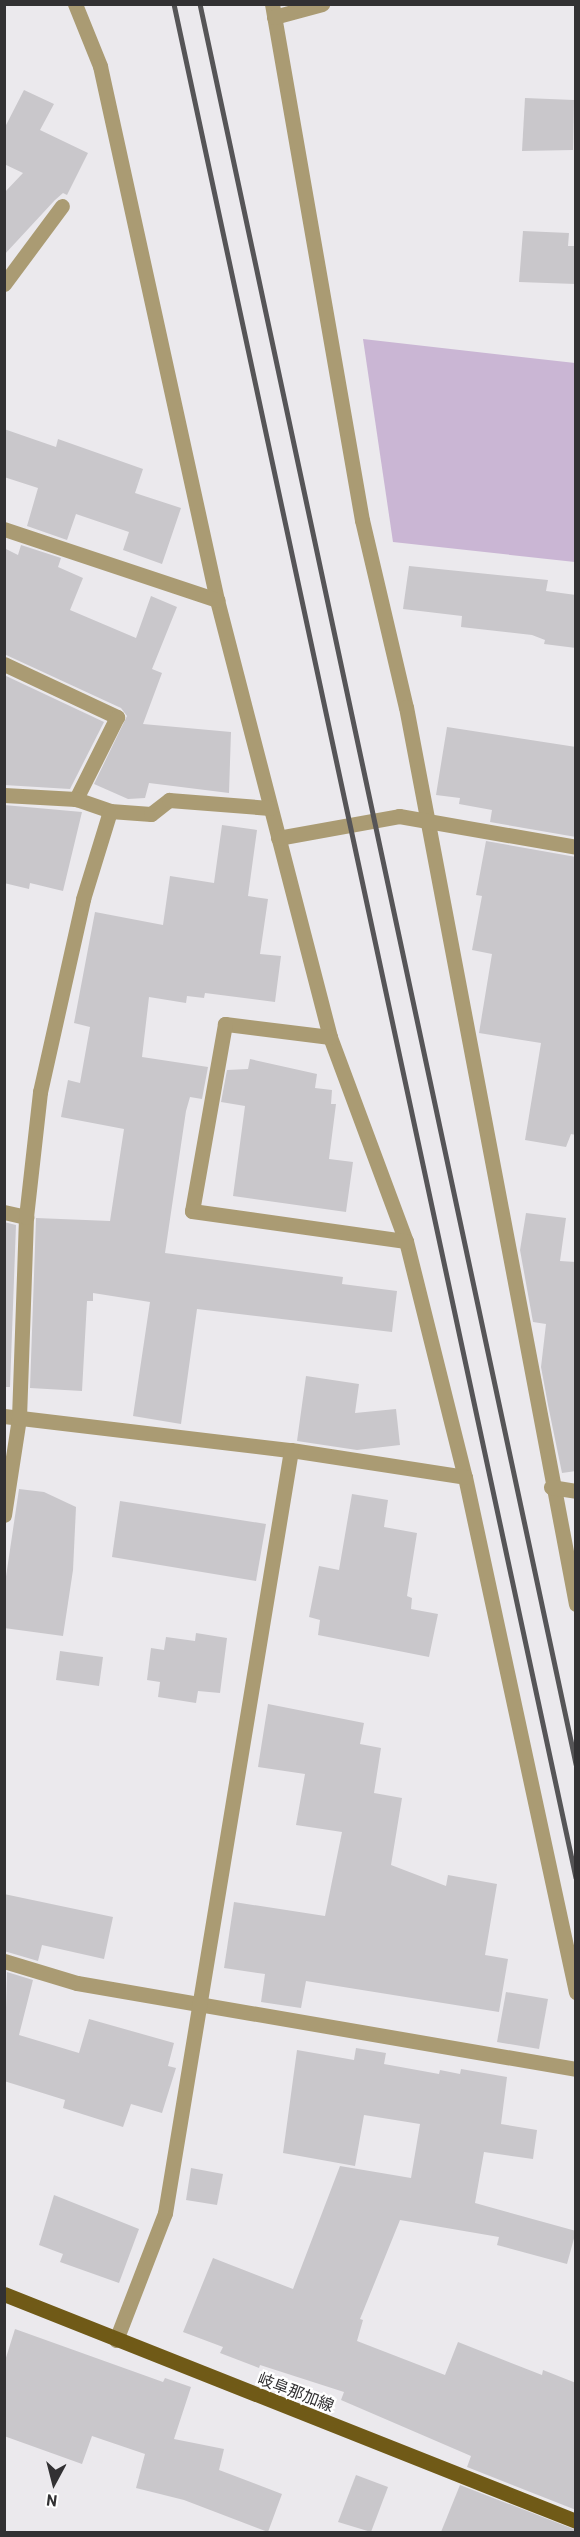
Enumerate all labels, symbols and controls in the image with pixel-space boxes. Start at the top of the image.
street label: 岐阜那加線 [255,2369,337,2415]
north arrow [24,2453,84,2513]
text: N [45,2491,58,2511]

